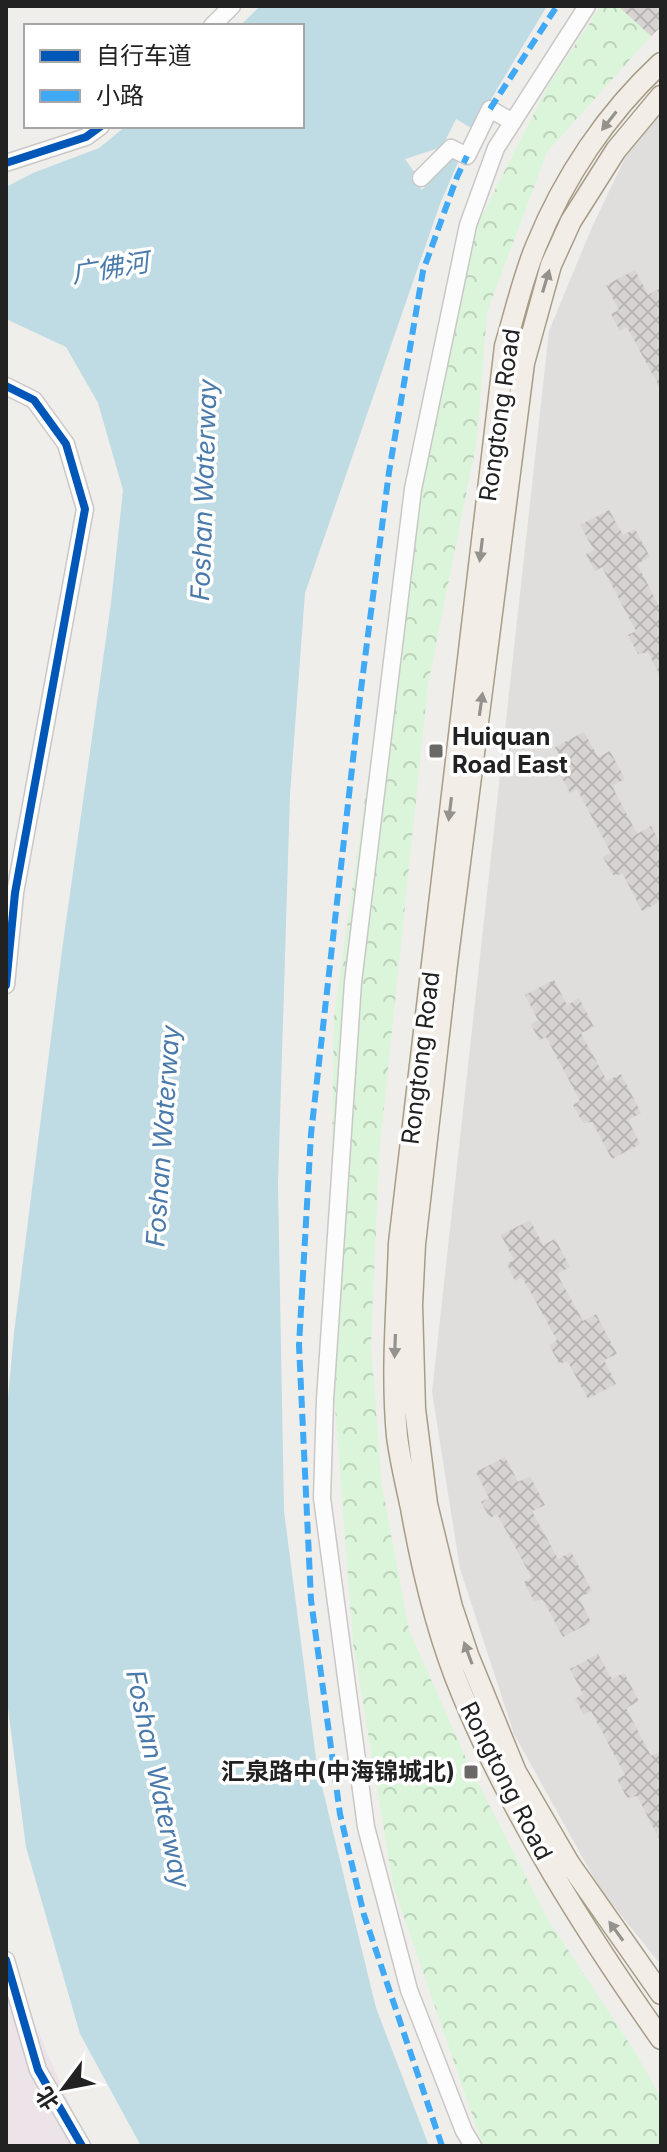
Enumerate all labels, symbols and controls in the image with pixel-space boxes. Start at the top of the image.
legend [24,24,304,128]
text: 自行车道 [96,41,192,70]
text: 小路 [96,81,144,110]
one-way arrow [601,111,618,131]
water label: 广佛河 [69,245,156,289]
one-way arrow [540,269,553,293]
street label: Rongtong Road [473,327,526,503]
water label: Foshan Waterway [184,377,223,602]
one-way arrow [474,538,487,563]
one-way arrow [475,691,488,716]
place label: Huiquan Road East [452,722,568,779]
marker: Huiquan Road East [427,742,445,760]
one-way arrow [444,797,457,822]
street label: Rongtong Road [396,970,445,1146]
water label: Foshan Waterway [139,1023,186,1248]
one-way arrow [389,1334,402,1359]
one-way arrow [461,1641,474,1665]
water label: Foshan Waterway [120,1667,197,1892]
street label: Rongtong Road [454,1697,559,1865]
place label: 汇泉路中(中海锦城北) [221,1757,455,1786]
marker: 汇泉路中(中海锦城北) [462,1763,480,1781]
one-way arrow [609,1920,624,1941]
north arrow [24,2048,104,2128]
text: 北 [30,2082,64,2115]

